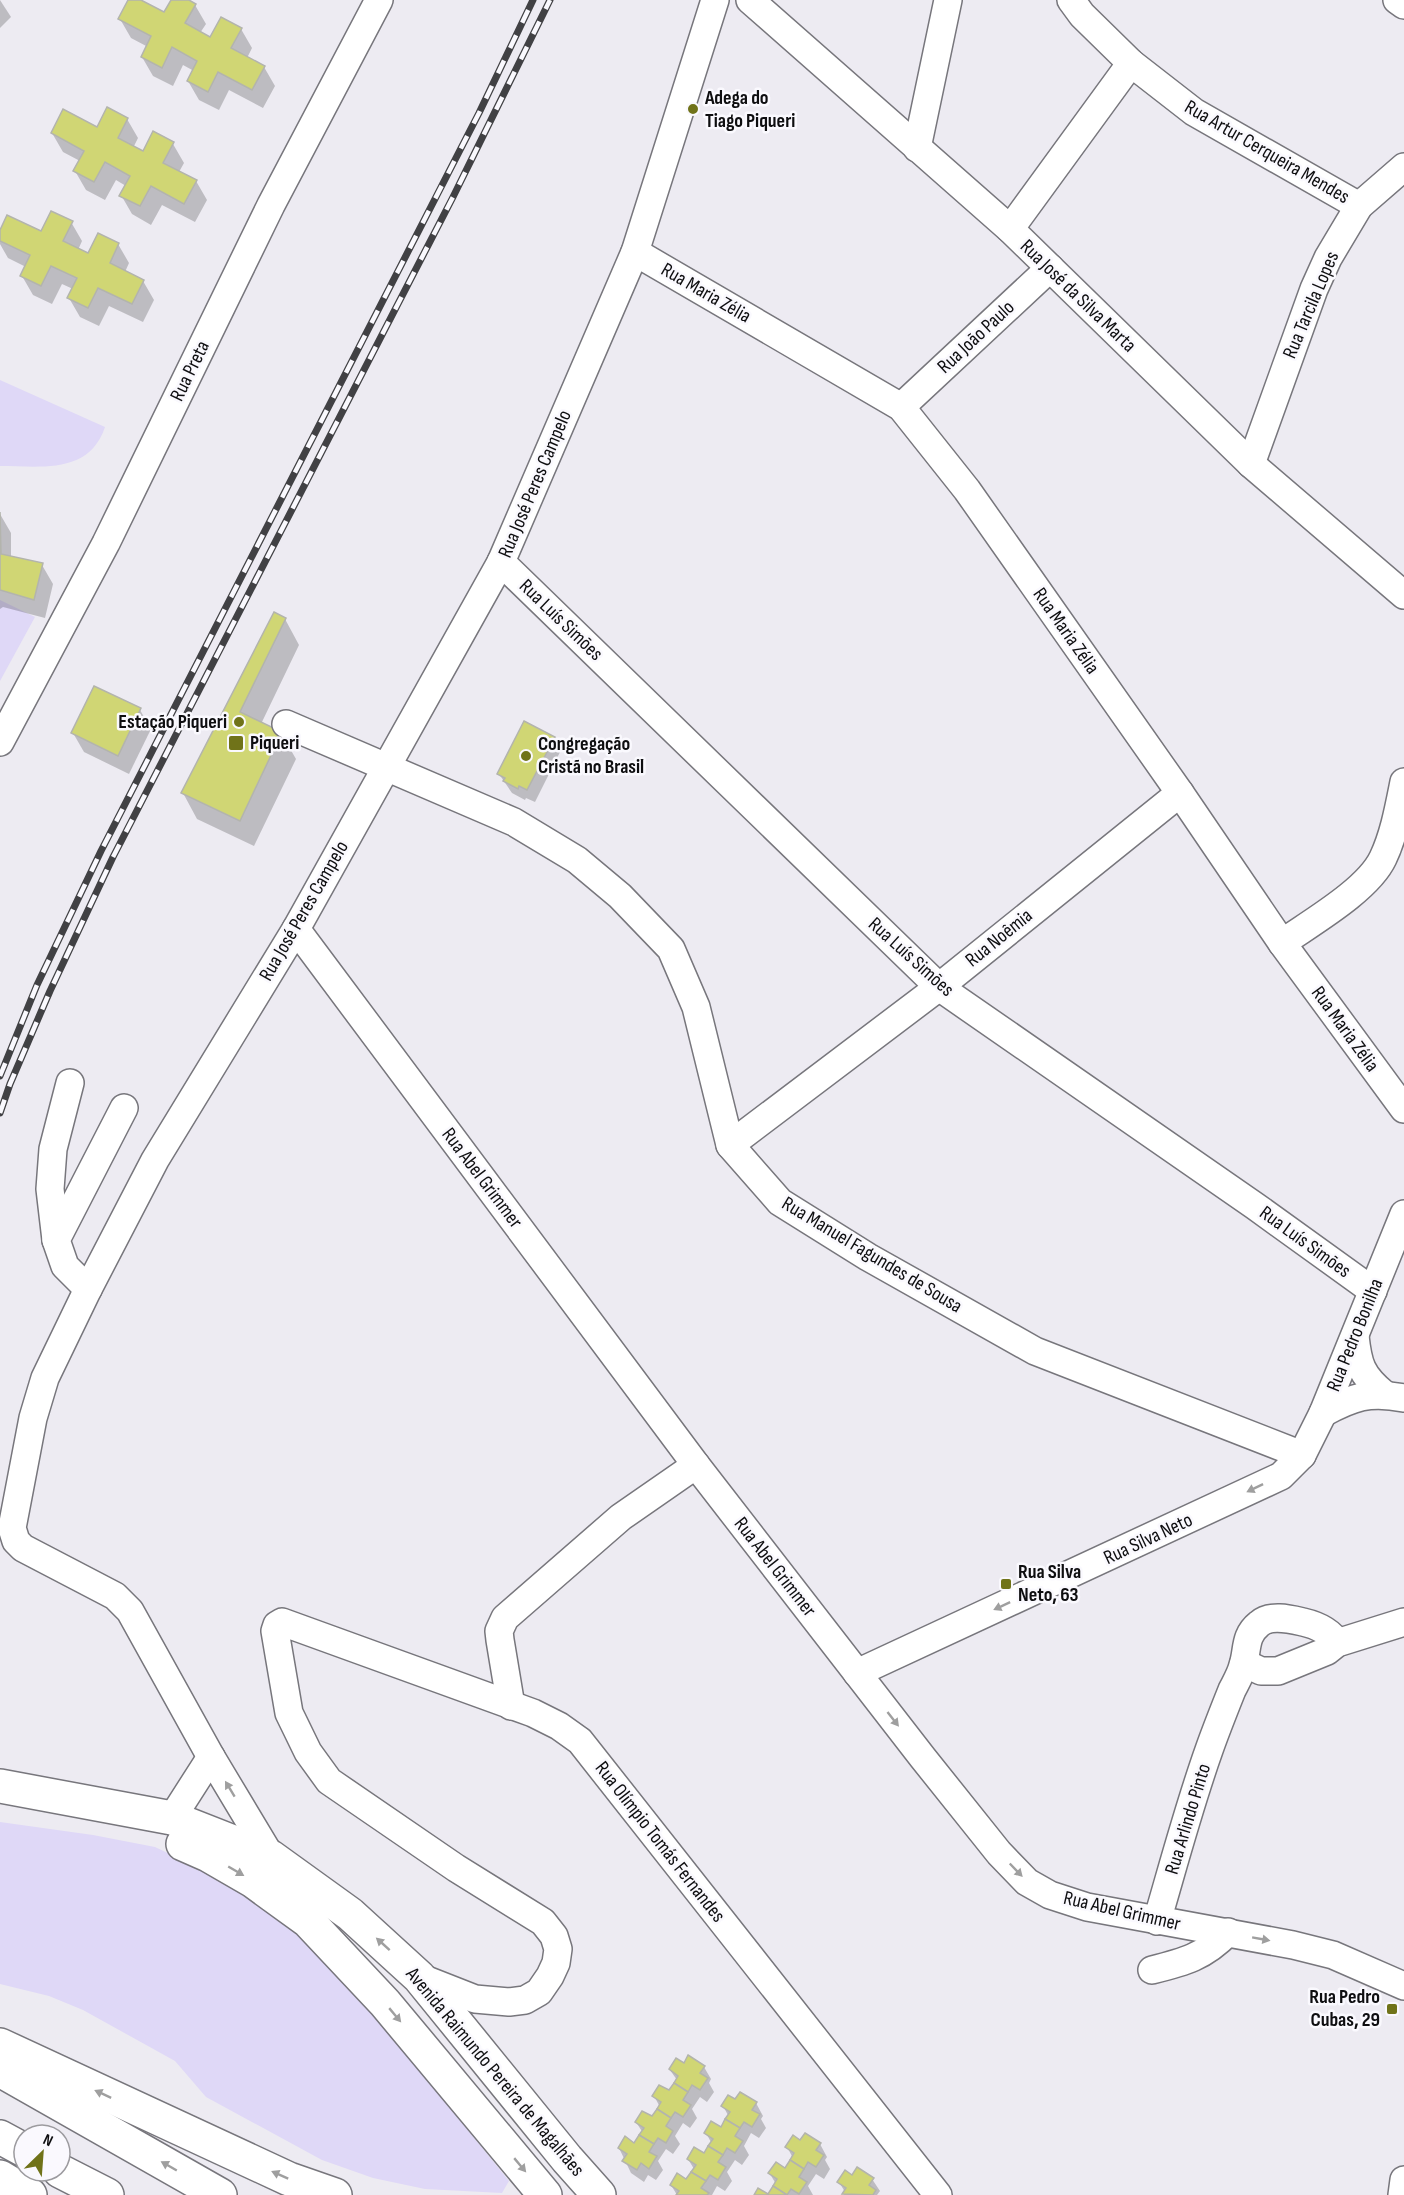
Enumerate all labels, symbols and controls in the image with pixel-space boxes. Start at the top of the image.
place label: Adega do Tiago Piqueri [704,86,795,133]
street label: Rua Artur Cerqueira Mendes [1180,95,1354,209]
marker: Adega do Tiago Piqueri [686,102,700,116]
street label: Rua José da Silva Marta [1015,235,1141,357]
street label: Rua Tarcila Lopes [1278,248,1344,362]
street label: Rua Maria Zélia [657,258,755,328]
street label: Rua João Paulo [933,295,1019,379]
street label: Rua Preta [165,337,215,405]
street label: Rua José Peres Campelo [493,407,577,561]
street label: Rua Luís Simões [514,574,608,666]
street label: Rua Maria Zélia [1028,583,1104,679]
place label: Estação Piqueri [118,710,227,734]
marker: Estação Piqueri [232,715,246,729]
place label: Piqueri [250,731,299,755]
place label: Congregação Cristã no Brasil [538,732,644,779]
marker: Piqueri [227,734,245,752]
marker: Congregação Cristã no Brasil [519,749,533,763]
street label: Rua José Peres Campelo [254,837,354,985]
street label: Rua Noêmia [961,904,1037,972]
street label: Rua Luís Simões [863,912,959,1002]
street label: Rua Maria Zélia [1306,982,1384,1076]
street label: Rua Abel Grimmer [436,1123,528,1233]
street label: Rua Manuel Fagundes de Sousa [778,1192,966,1318]
street label: Rua Luís Simões [1255,1201,1355,1283]
street label: Rua Pedro Bonilha [1321,1275,1389,1395]
one-way arrow [1246,1483,1264,1493]
street label: Rua Silva Neto [1100,1508,1196,1570]
street label: Rua Abel Grimmer [729,1513,821,1622]
place label: Rua Silva Neto, 63 [1018,1560,1081,1607]
marker: Rua Silva Neto, 63 [999,1577,1013,1591]
one-way arrow [993,1601,1011,1611]
one-way arrow [886,1711,899,1727]
street label: Rua Olímpio Tomás Fernandes [590,1757,730,1927]
street label: Rua Arlindo Pinto [1160,1761,1216,1877]
one-way arrow [225,1781,236,1797]
one-way arrow [1008,1863,1022,1877]
one-way arrow [228,1866,245,1876]
street label: Rua Abel Grimmer [1061,1886,1183,1936]
one-way arrow [1251,1934,1270,1943]
one-way arrow [376,1937,391,1951]
street label: Avenida Raimundo Pereira de Magalhães [400,1962,589,2181]
place label: Rua Pedro Cubas, 29 [1309,1985,1380,2032]
marker: Rua Pedro Cubas, 29 [1385,2002,1399,2016]
one-way arrow [389,2007,402,2023]
one-way arrow [94,2089,111,2098]
north arrow [12,2123,72,2183]
text: N [40,2130,56,2151]
one-way arrow [513,2157,526,2172]
one-way arrow [160,2161,177,2171]
one-way arrow [271,2170,289,2179]

